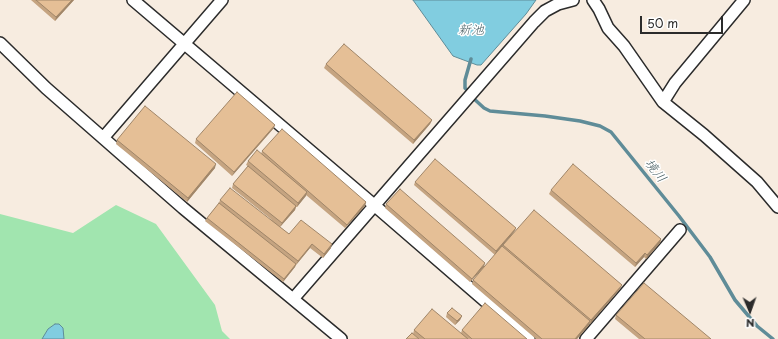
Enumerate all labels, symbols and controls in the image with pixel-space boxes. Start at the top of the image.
scale bar [642,8,725,34]
text: 50 m [647,14,678,32]
water label: 新池 [458,22,484,38]
water label: 境川 [641,156,669,186]
north arrow [730,291,770,331]
text: N [746,315,755,332]

